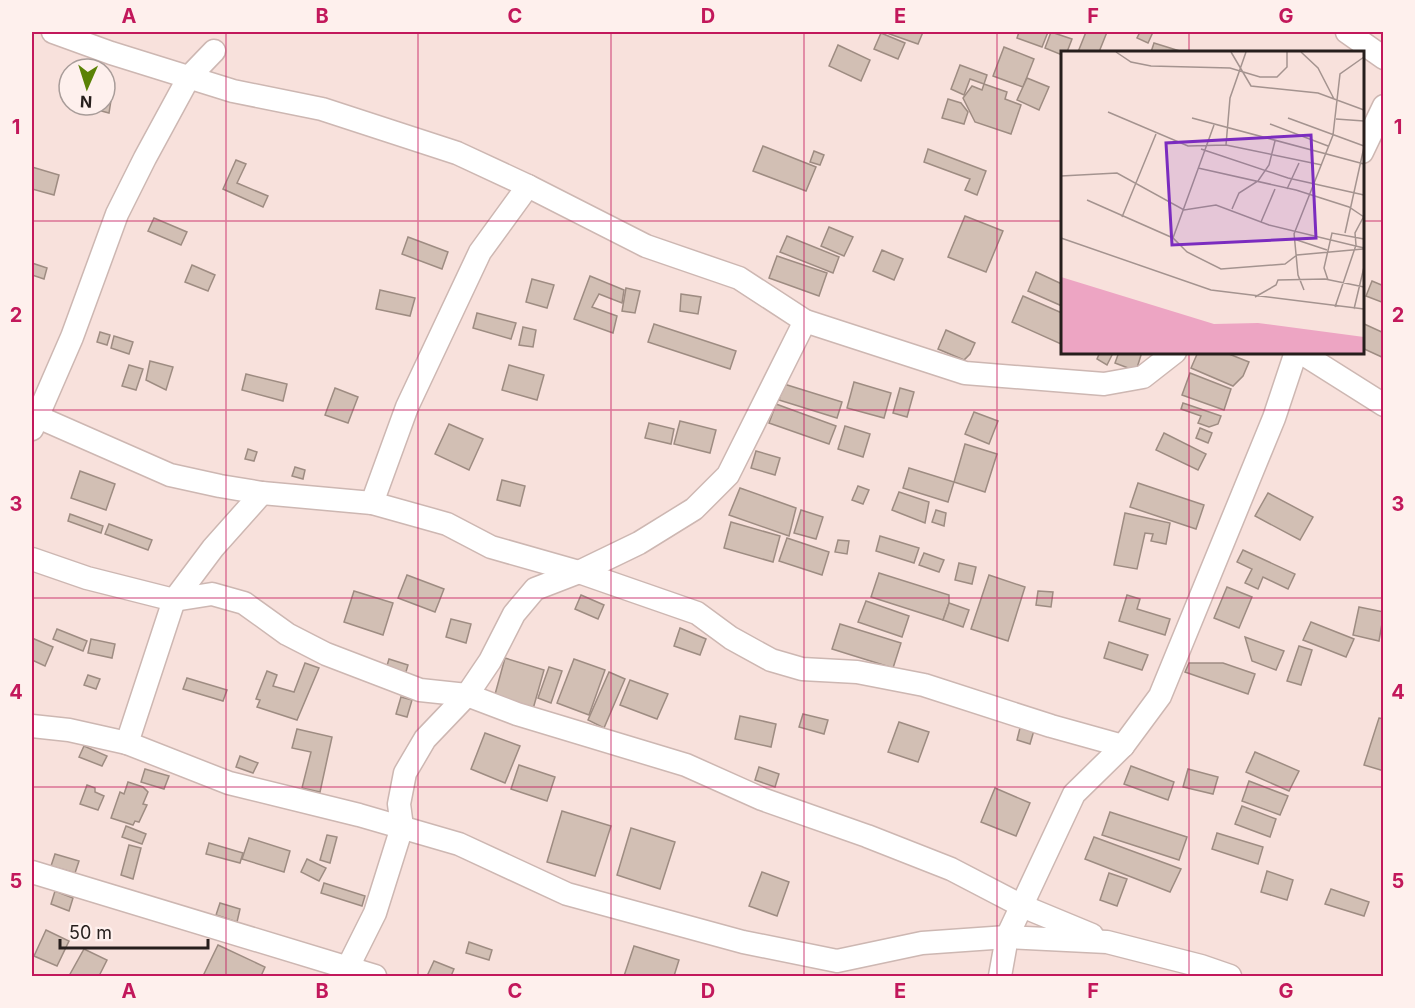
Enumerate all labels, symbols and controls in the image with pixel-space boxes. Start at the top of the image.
text: A [122,4,137,28]
text: B [315,4,329,28]
text: C [508,4,522,28]
text: D [701,4,715,28]
text: E [894,4,906,28]
text: F [1087,4,1099,28]
text: G [1278,4,1294,28]
inset map [1061,51,1364,354]
north arrow [57,57,117,117]
text: N [80,92,93,112]
text: 1 [12,115,20,139]
text: 1 [1394,115,1402,139]
text: 2 [10,303,22,327]
text: 2 [1392,303,1404,327]
text: 3 [10,492,22,516]
text: 3 [1392,492,1404,516]
text: 4 [9,680,23,704]
text: 4 [1391,680,1405,704]
text: 5 [10,869,22,893]
text: 5 [1392,869,1404,893]
scale bar [60,912,208,950]
text: 50 m [69,922,112,943]
text: A [122,979,137,1003]
text: B [315,979,329,1003]
text: C [508,979,522,1003]
text: D [701,979,715,1003]
text: E [894,979,906,1003]
text: F [1087,979,1099,1003]
text: G [1278,979,1294,1003]

